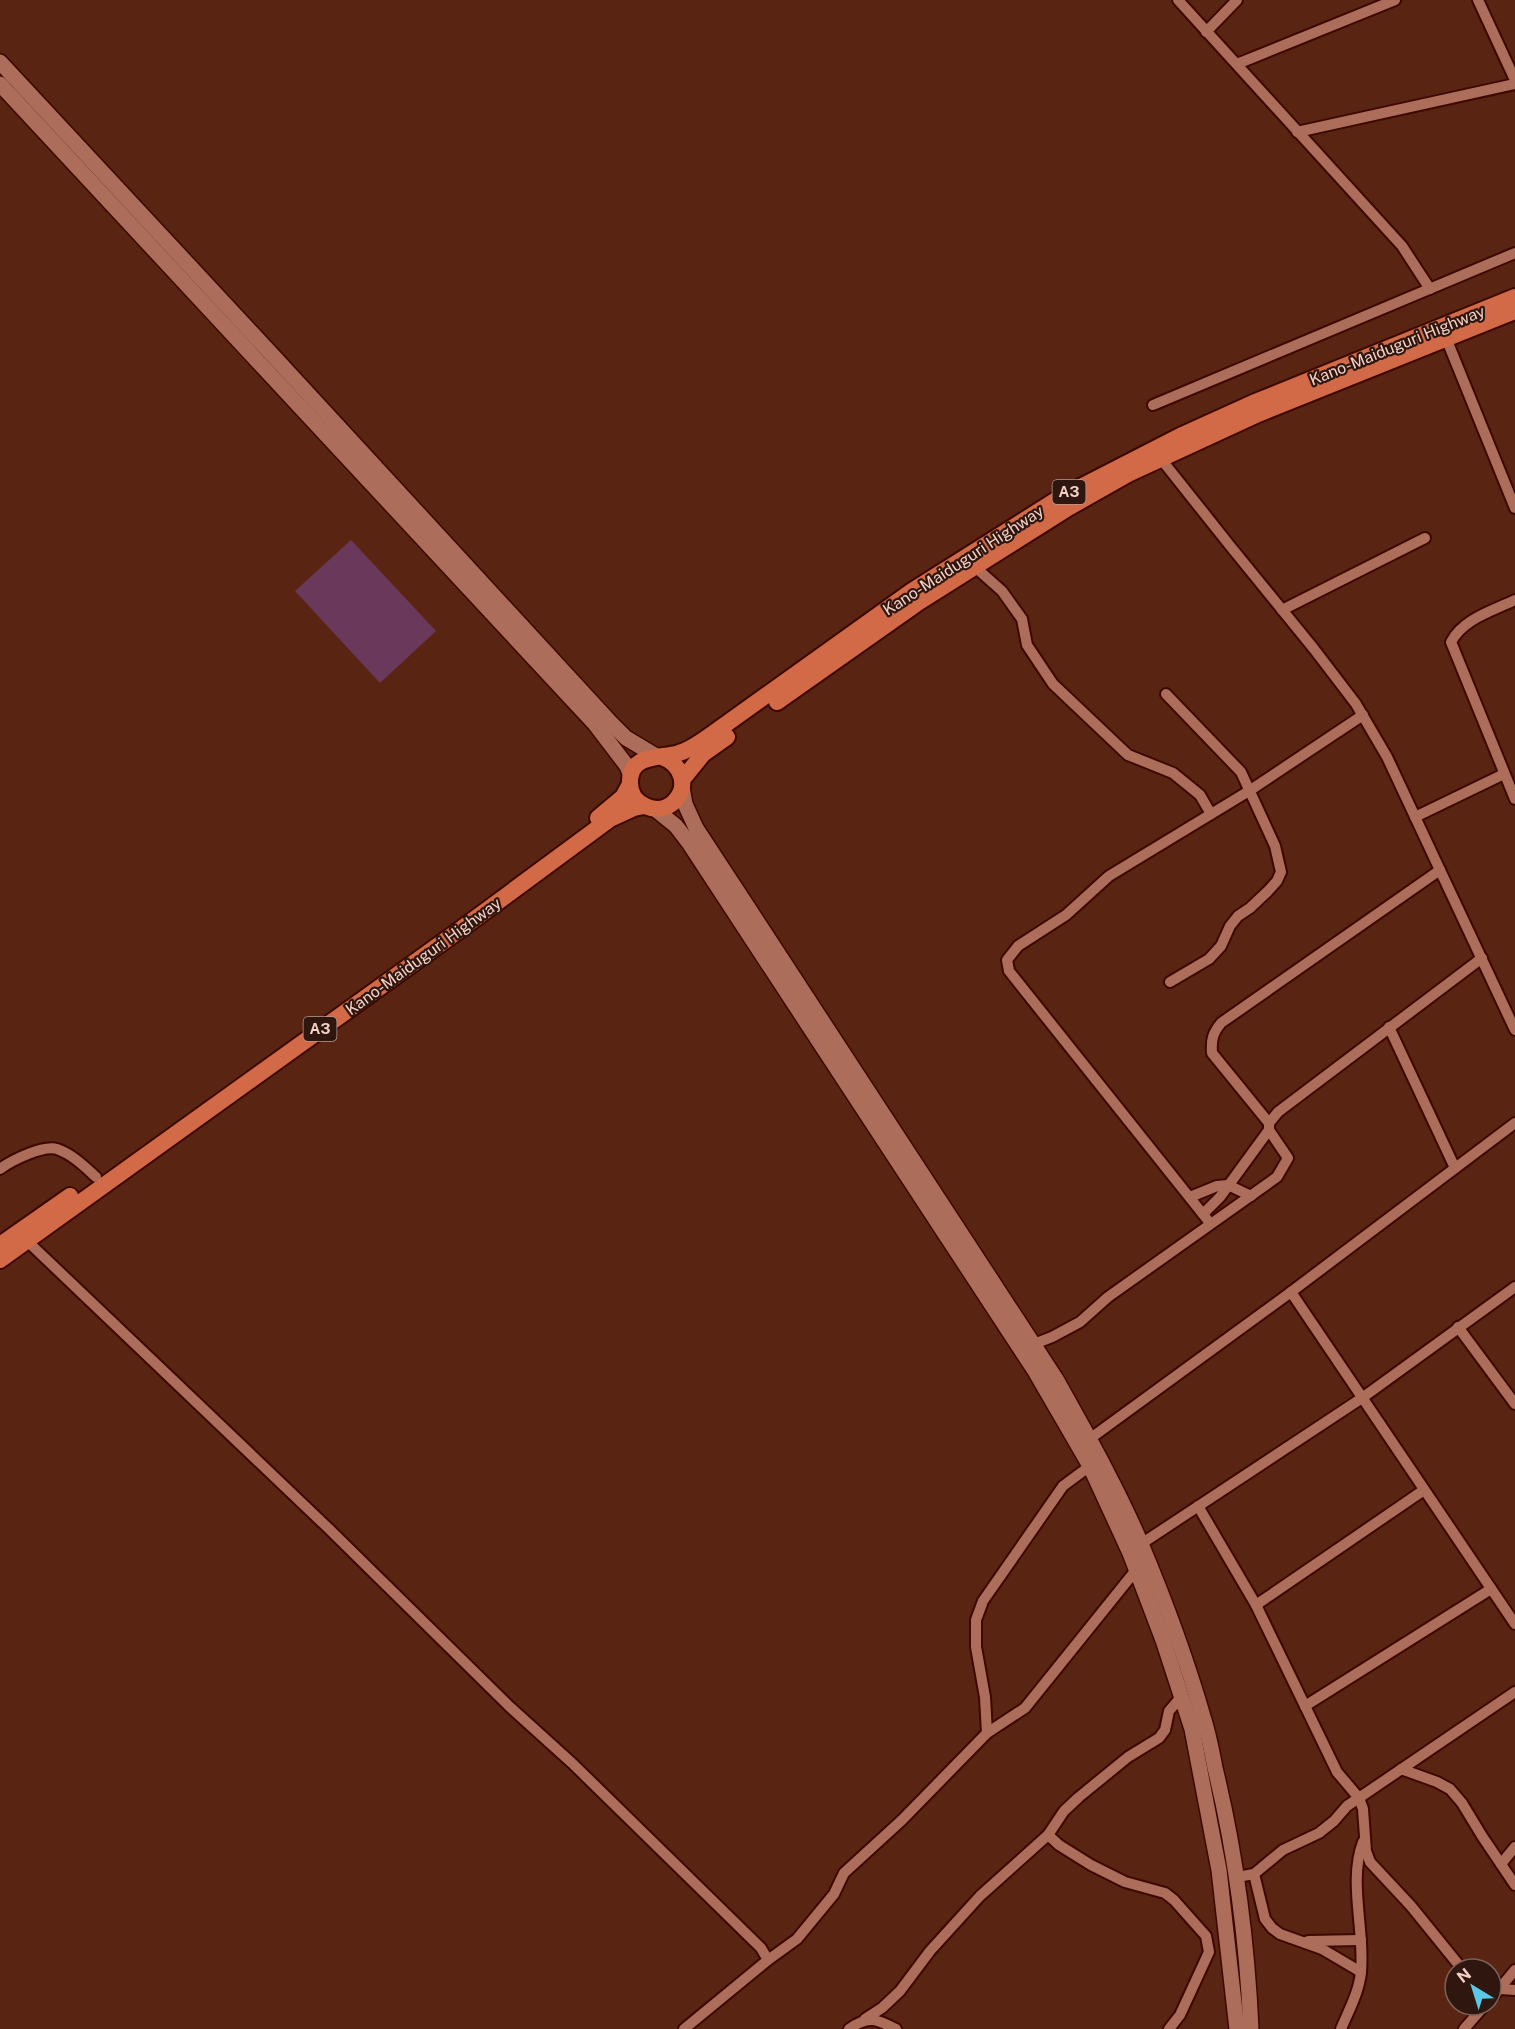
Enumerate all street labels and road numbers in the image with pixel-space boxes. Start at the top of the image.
street label: Kano-Maiduguri Highway [1307,301,1488,389]
road number: A3 [1052,480,1086,504]
street label: Kano-Maiduguri Highway [879,501,1047,619]
street label: Kano-Maiduguri Highway [342,893,505,1019]
road number: A3 [304,1017,336,1041]

